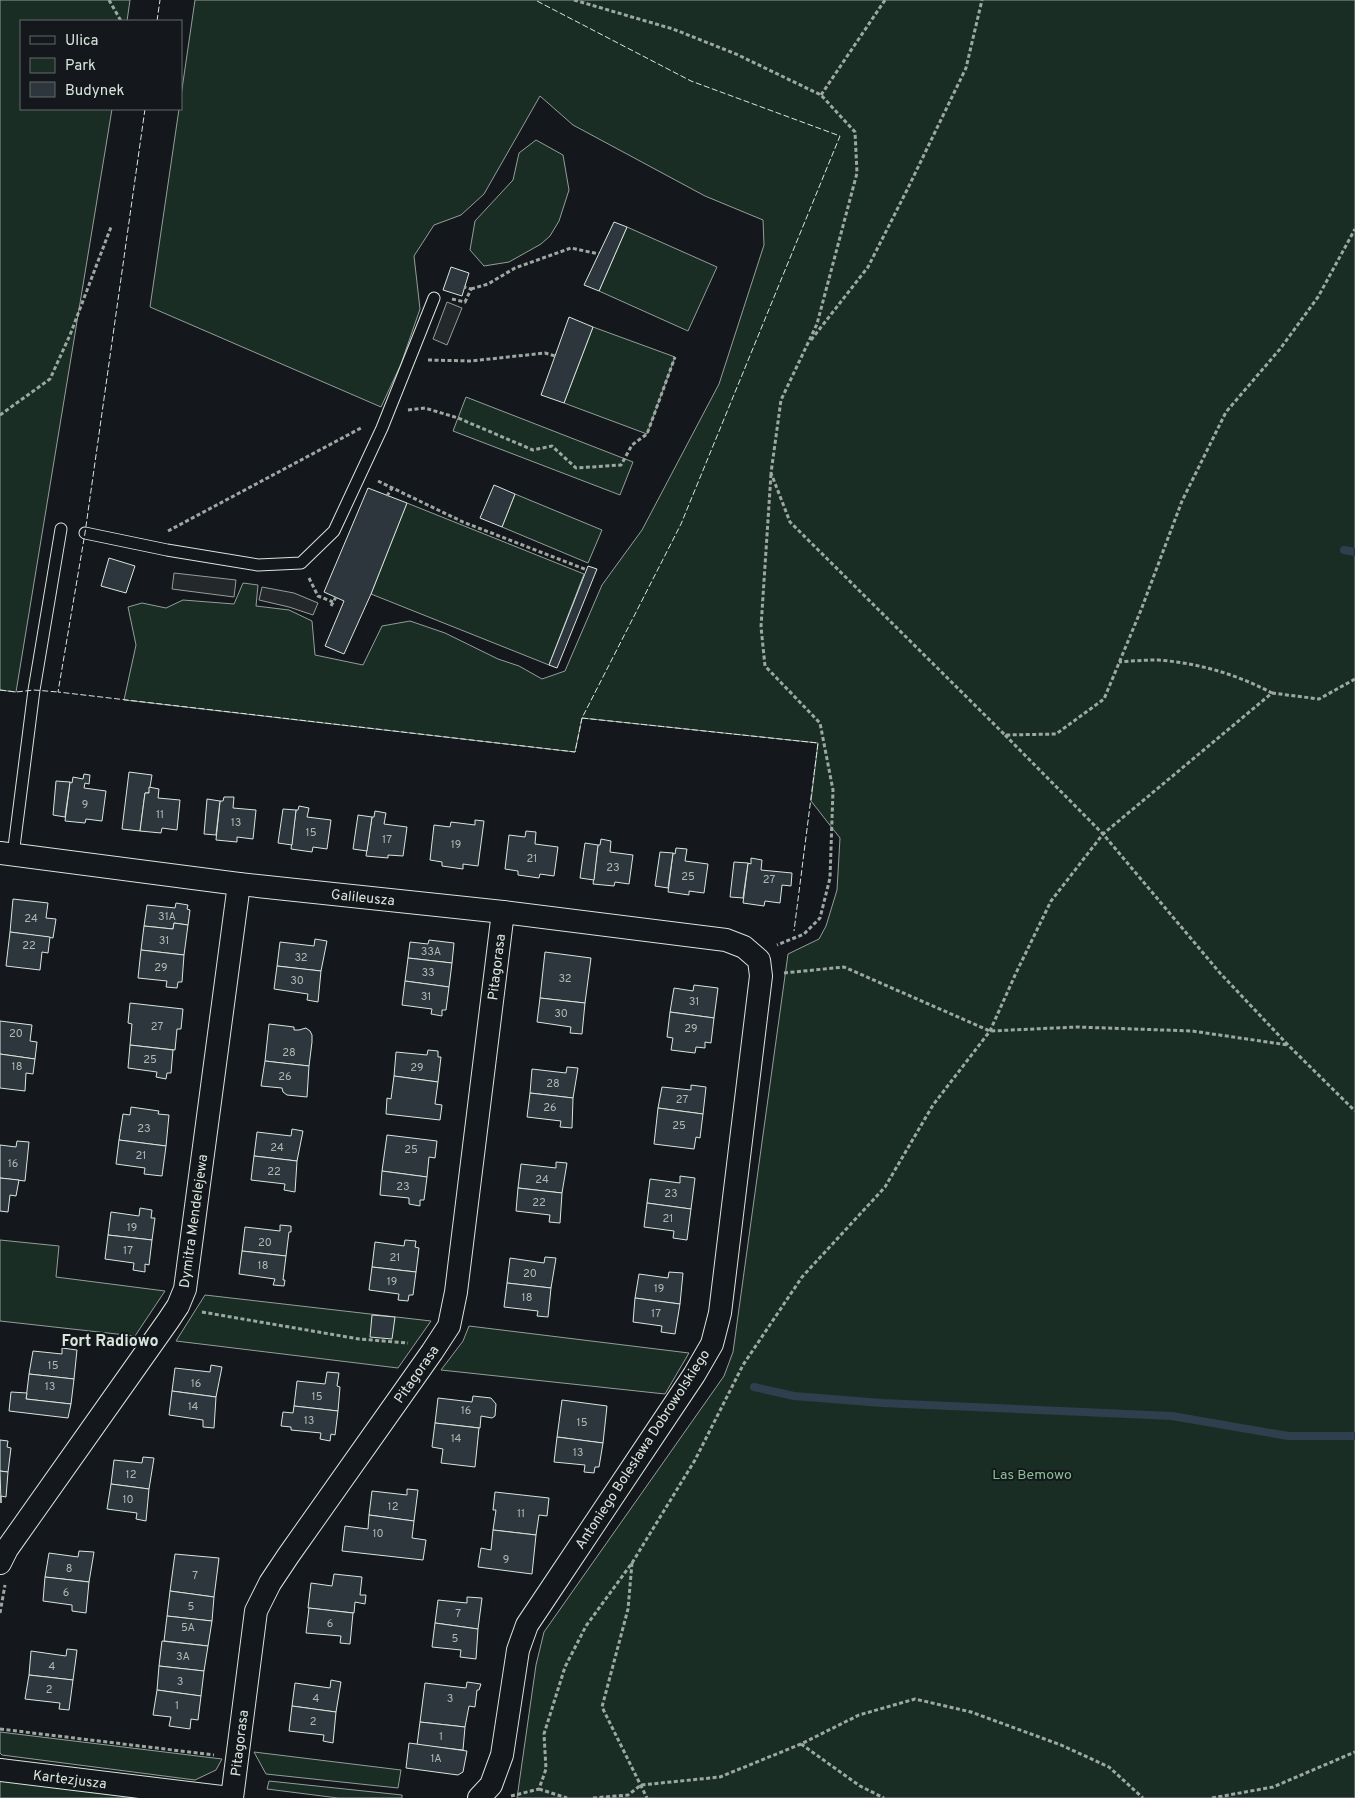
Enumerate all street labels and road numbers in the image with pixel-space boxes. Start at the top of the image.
street label: Galileusza [330,887,396,910]
street label: Pitagorasa [485,933,510,1001]
street label: Dymitra Mendelejewa [177,1153,212,1289]
street label: Pitagorasa [391,1343,443,1407]
street label: Antoniego Bolesława Dobrowolskiego [572,1347,714,1553]
street label: Pitagorasa [228,1709,253,1777]
street label: Kartezjusza [32,1768,108,1793]

